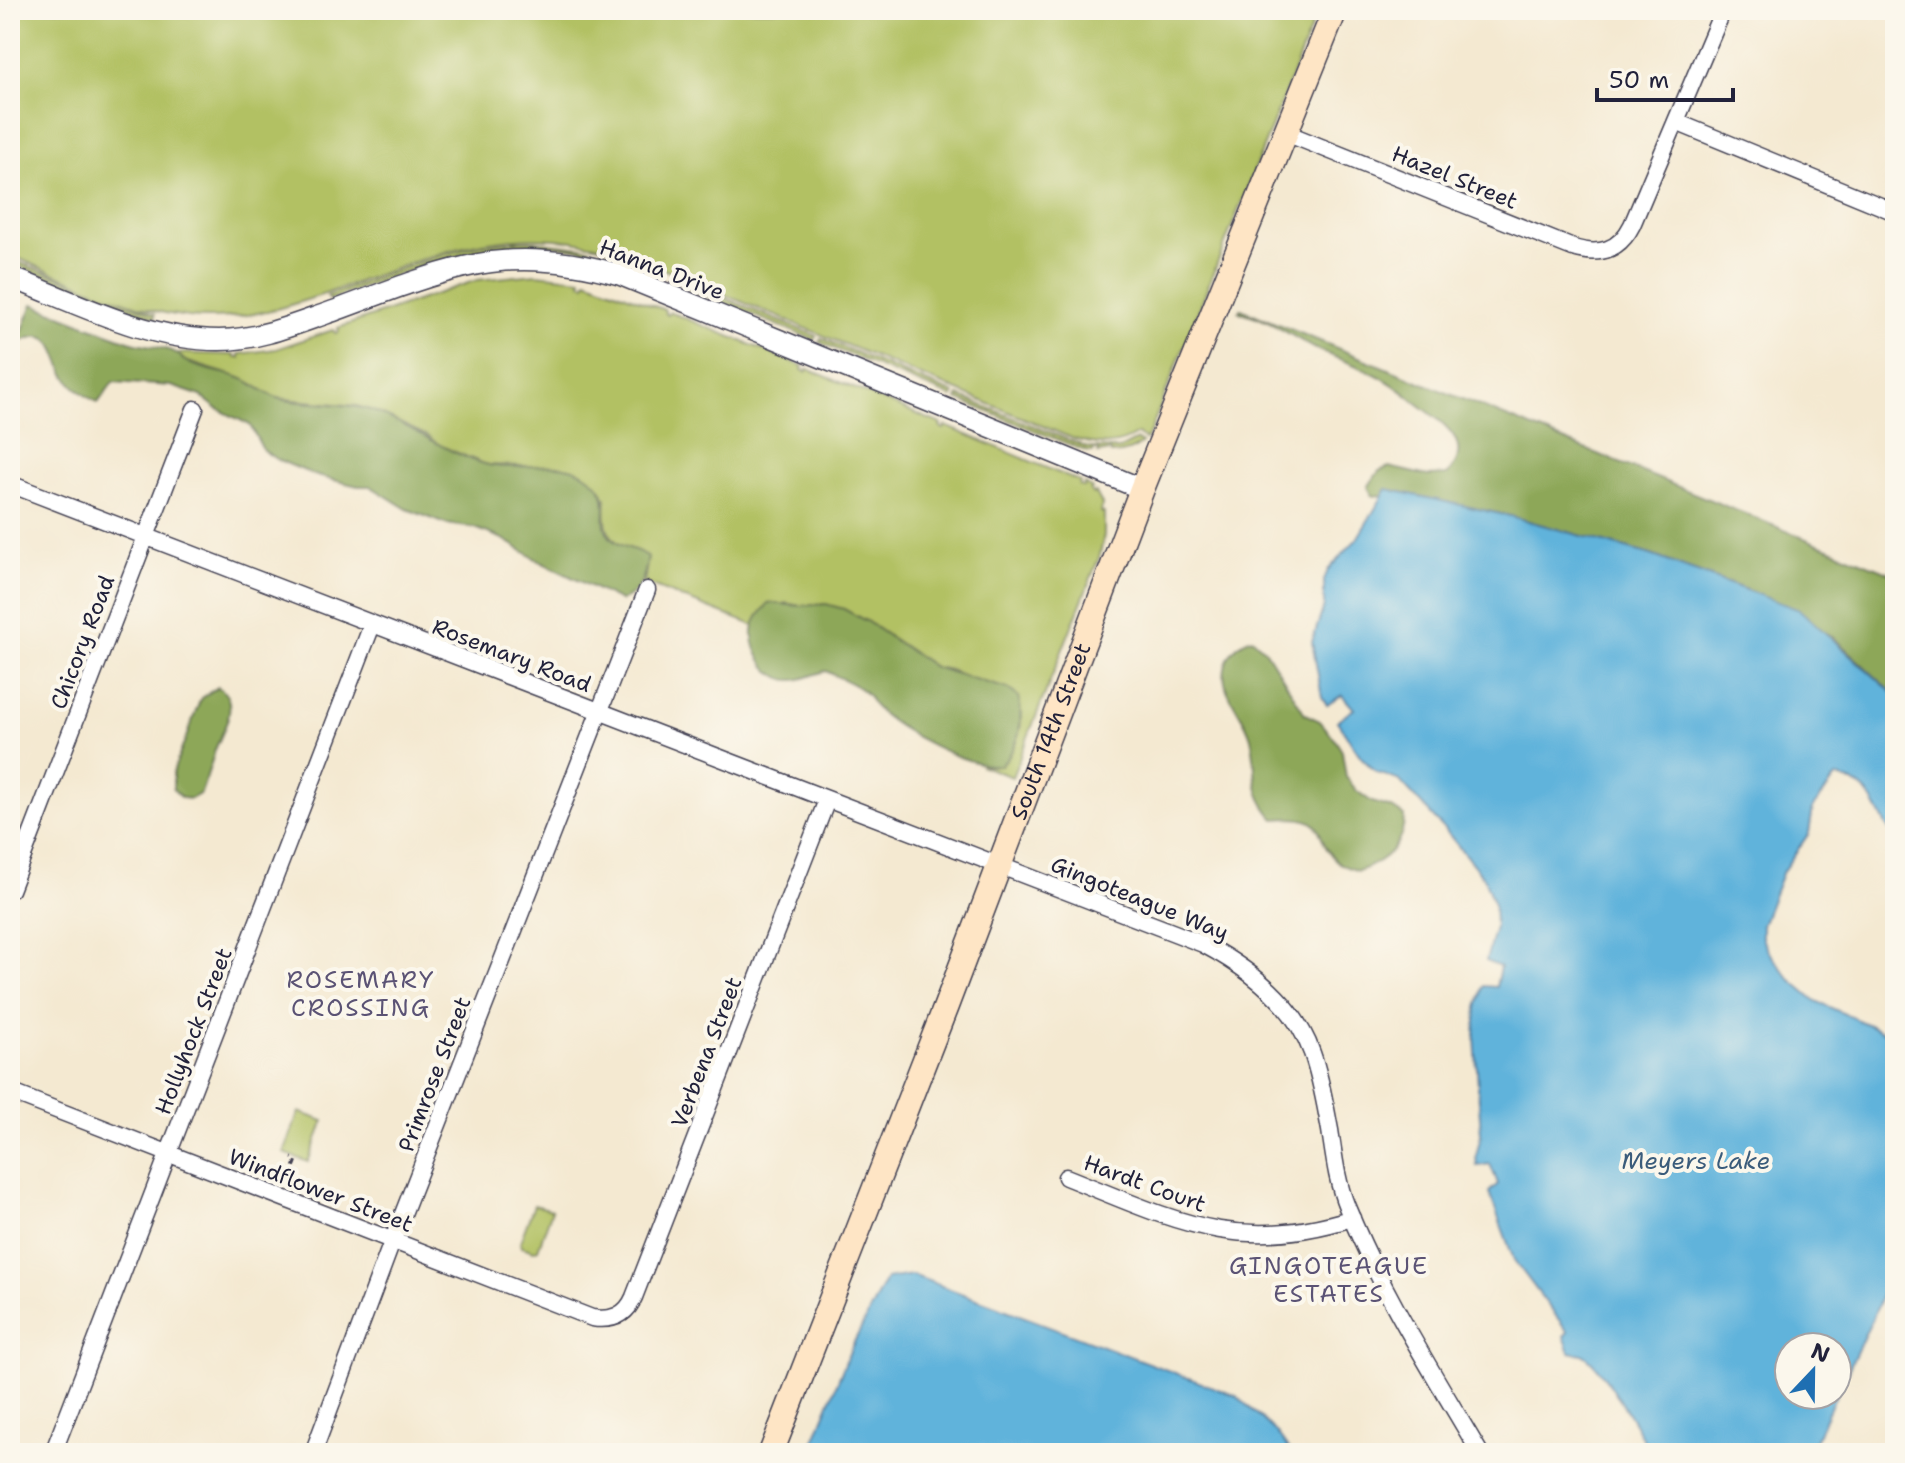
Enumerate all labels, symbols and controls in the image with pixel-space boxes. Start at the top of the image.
scale bar [1597,52,1733,102]
text: 50 m [1609,64,1669,96]
street label: Hazel Street [1388,139,1522,216]
street label: Hanna Drive [595,232,728,307]
street label: Chicory Road [44,571,121,713]
street label: Rosemary Road [428,612,595,699]
street label: South 14th Street [1004,639,1097,824]
street label: Gingoteague Way [1047,850,1233,947]
street label: Hollyhock Street [148,944,239,1119]
district label: ROSEMARY CROSSING [286,964,436,1024]
street label: Verbena Street [664,973,749,1132]
street label: Primrose Street [392,992,477,1156]
street label: Windflower Street [225,1142,417,1239]
water label: Meyers Lake [1622,1145,1770,1177]
street label: Hardt Court [1080,1148,1210,1219]
district label: GINGOTEAGUE ESTATES [1229,1250,1429,1310]
north arrow [1773,1331,1853,1411]
text: N [1807,1336,1834,1370]

